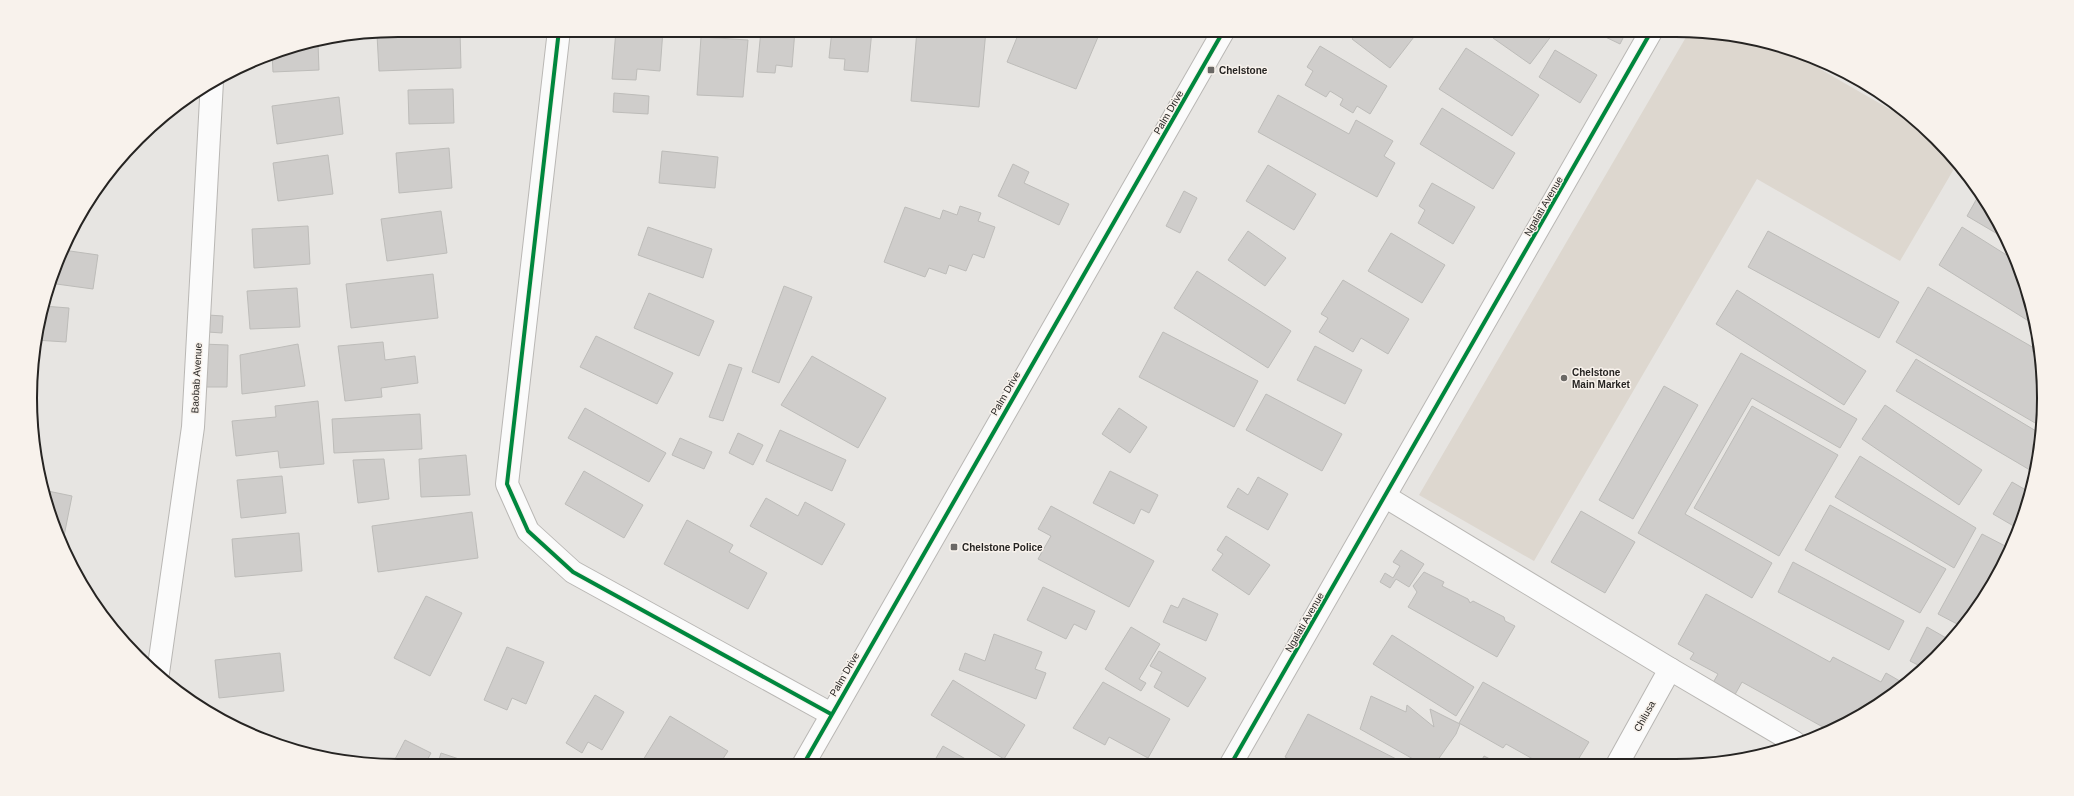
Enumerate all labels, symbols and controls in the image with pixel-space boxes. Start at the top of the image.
marker: Chelstone [1206,65,1216,75]
place label: Chelstone [1219,65,1268,76]
street label: Palm Drive [1151,88,1186,136]
street label: Ngalati Avenue [1522,174,1565,238]
street label: Baobab Avenue [189,342,204,413]
place label: Chelstone Main Market [1572,367,1630,390]
street label: Palm Drive [988,369,1023,417]
marker: Chelstone Main Market [1559,373,1569,383]
marker: Chelstone Police [949,542,959,552]
place label: Chelstone Police [962,542,1043,553]
street label: Ngalati Avenue [1283,590,1326,654]
street label: Palm Drive [827,650,862,698]
street label: Chilusa [1632,699,1658,733]

